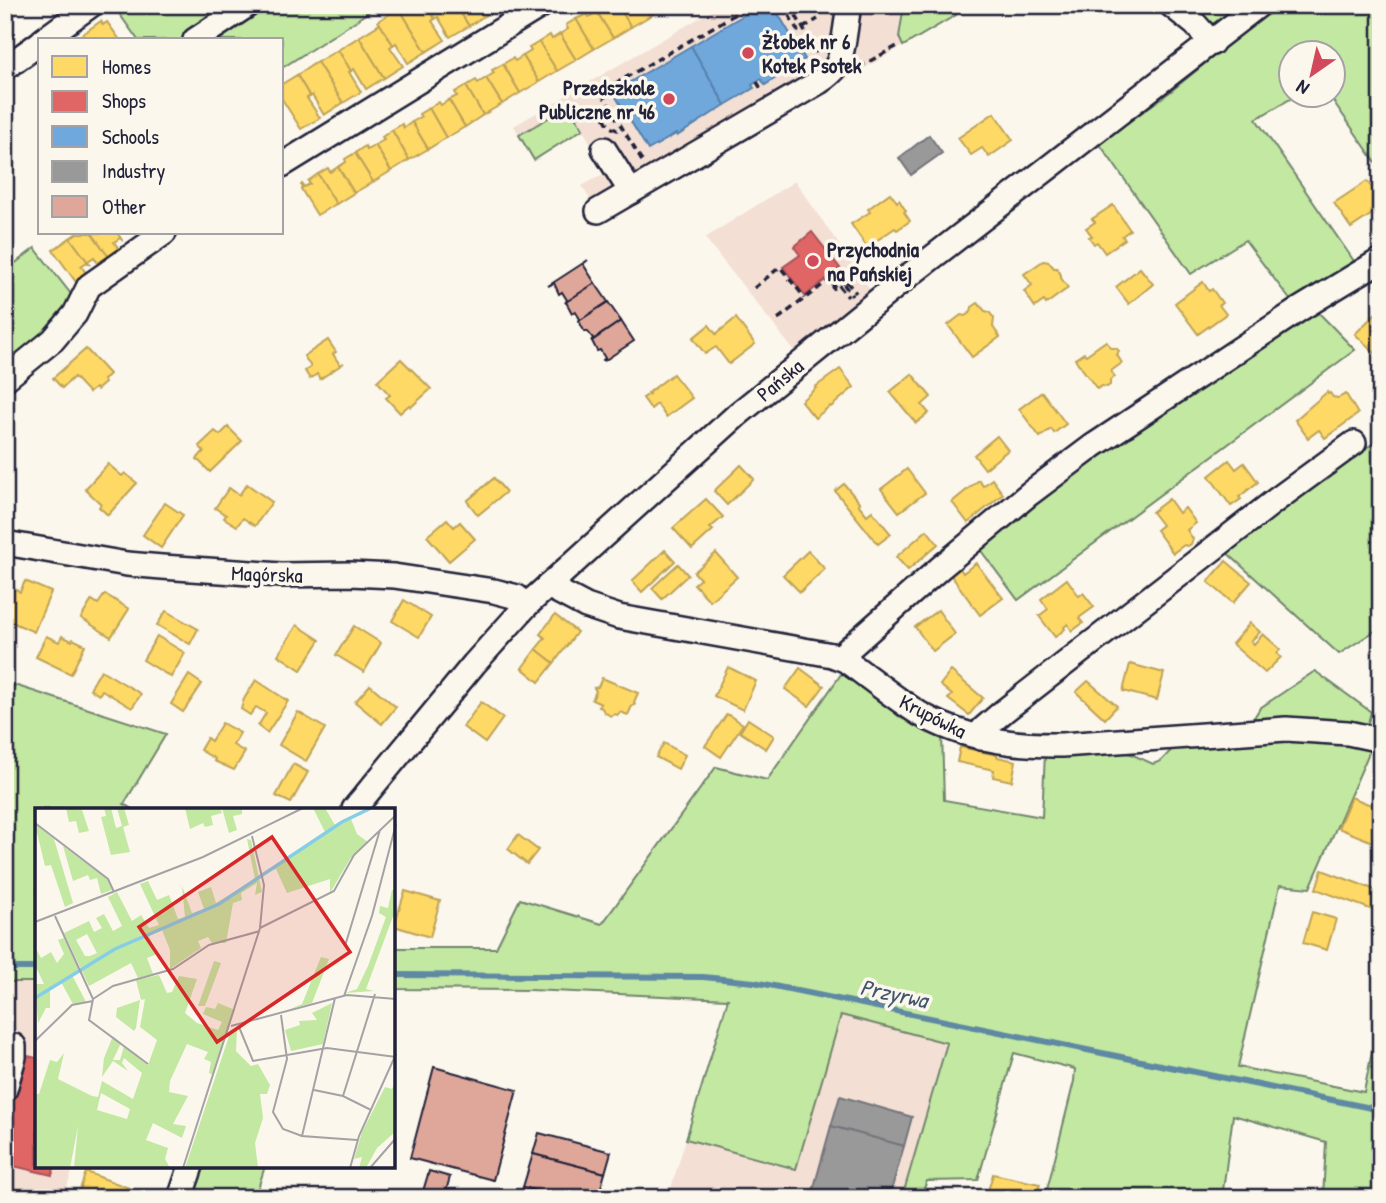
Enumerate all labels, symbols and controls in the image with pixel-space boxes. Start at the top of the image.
place label: Żłobek nr 6 Kotek Psotek [762,27,862,80]
legend [38,38,284,234]
north arrow [1278,38,1348,108]
marker: Żłobek nr 6 Kotek Psotek [740,45,756,61]
text: Homes [102,52,151,81]
place label: Przedszkole Publiczne nr 46 [539,73,656,126]
text: N [1291,74,1314,102]
text: Shops [102,86,146,115]
marker: Przedszkole Publiczne nr 46 [661,91,677,107]
text: Schools [102,122,159,151]
text: Industry [102,156,165,185]
text: Other [102,192,146,221]
place label: Przychodnia na Pańskiej [827,235,920,288]
marker: Przychodnia na Pańskiej [805,253,821,269]
street label: Pańska [750,352,810,408]
street label: Magórska [231,558,303,590]
street label: Krupówka [895,687,971,745]
inset map [35,808,396,1168]
water label: Przyrwa [857,971,932,1017]

